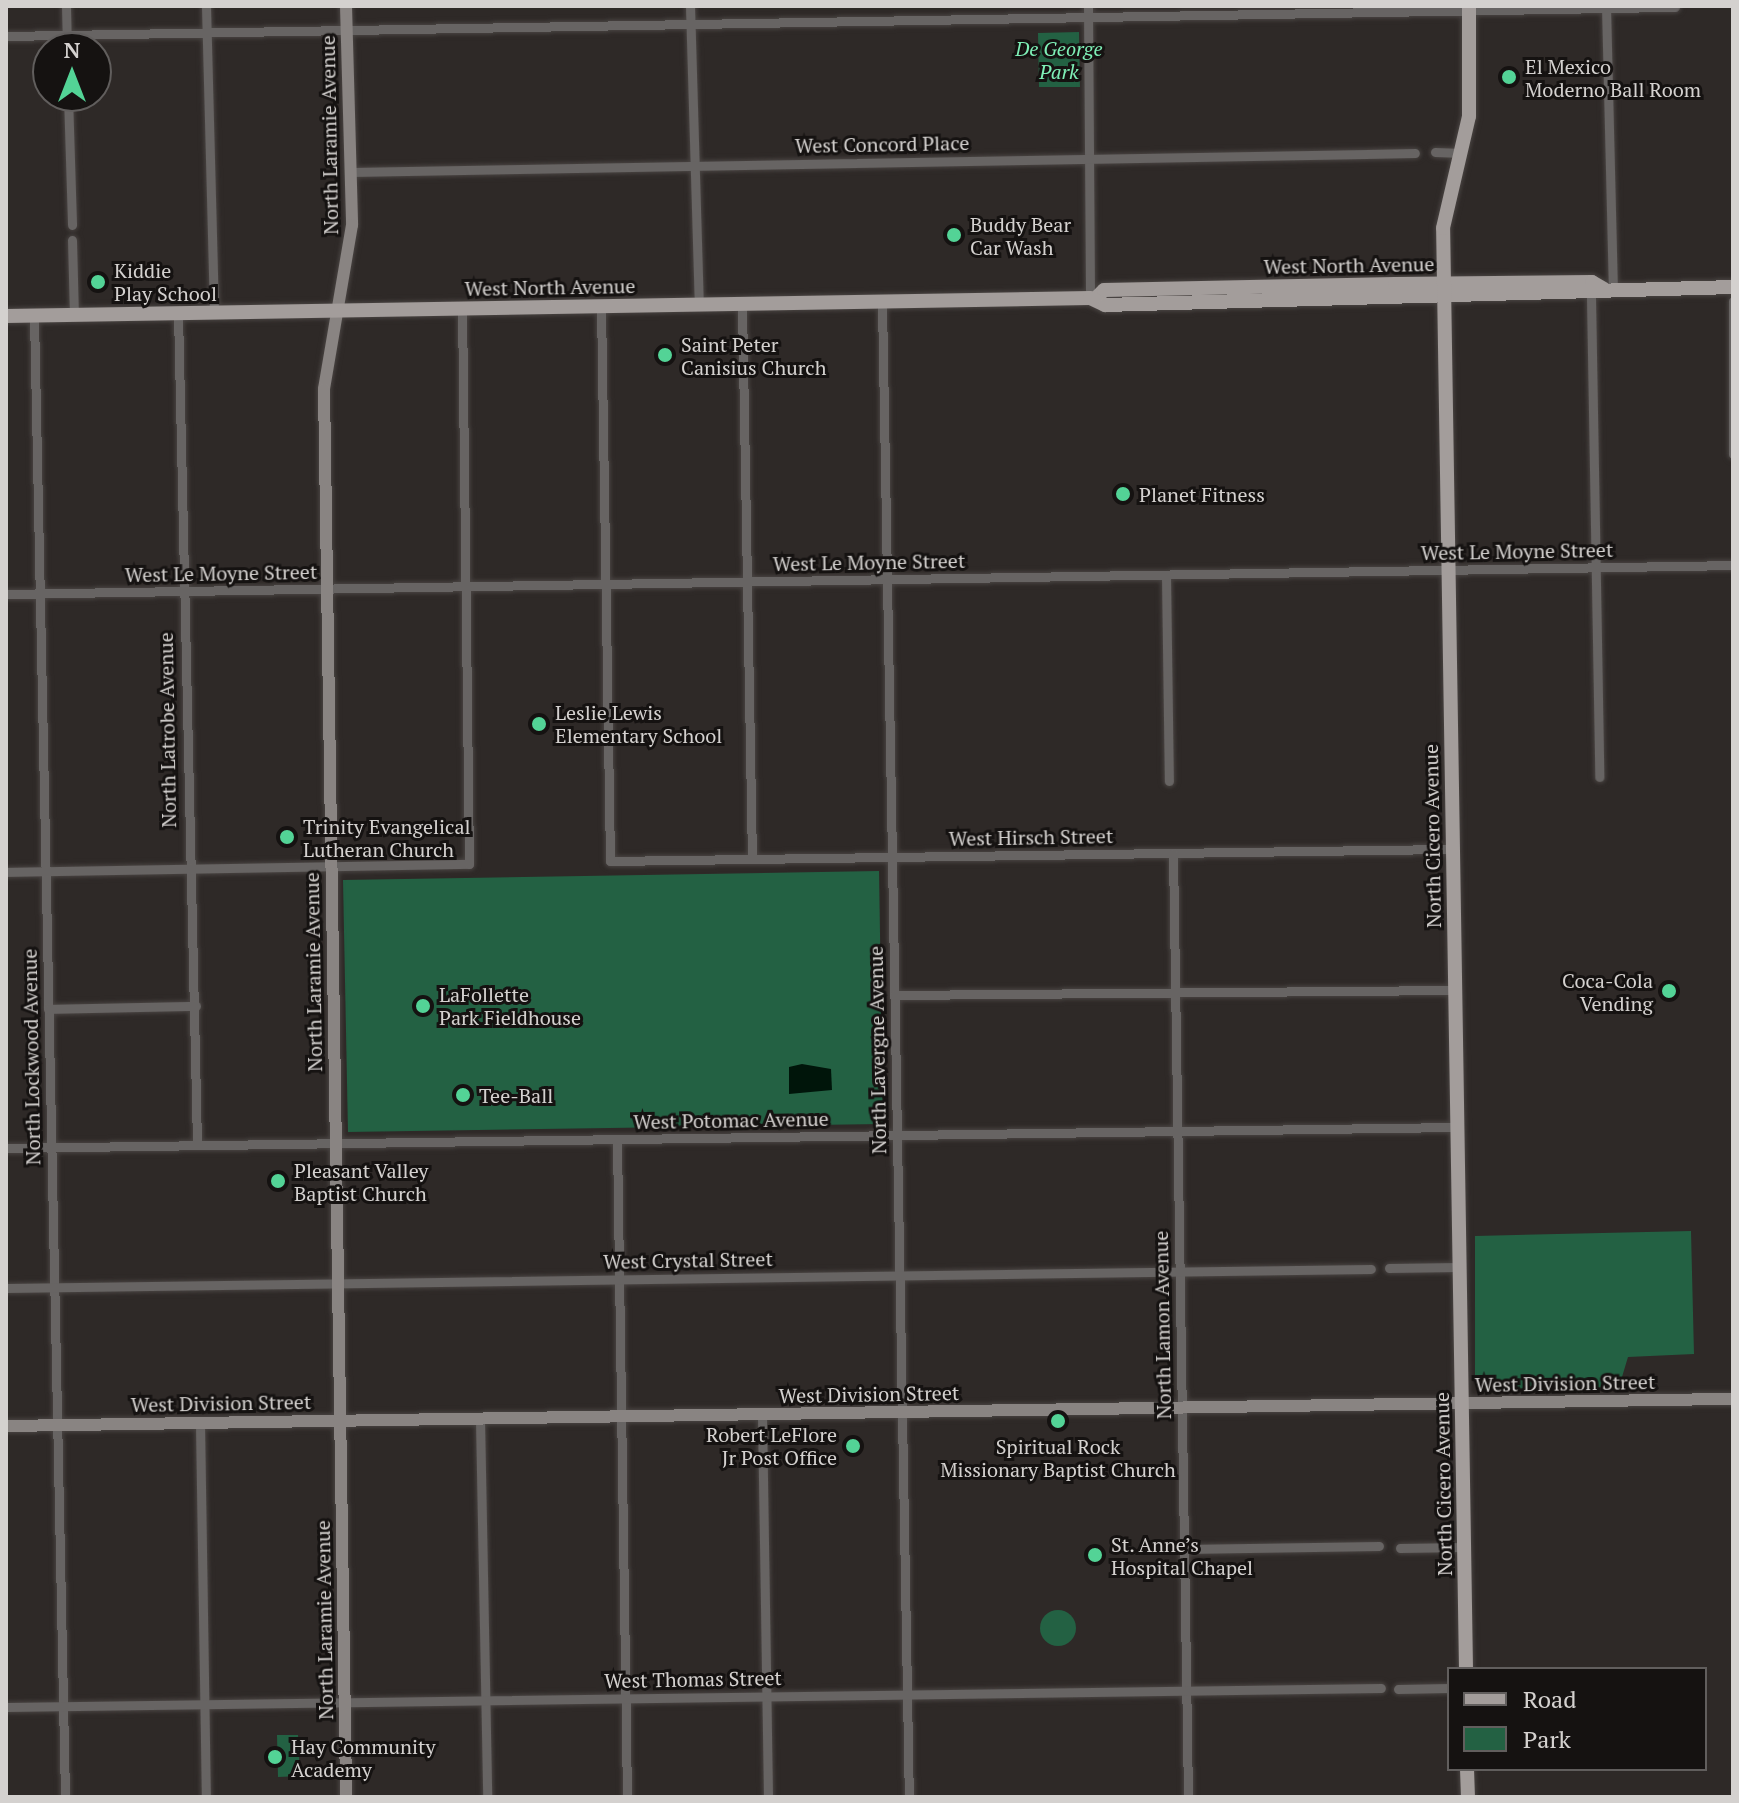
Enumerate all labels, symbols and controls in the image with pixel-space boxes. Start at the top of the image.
north arrow [32,32,112,112]
text: N [64,35,80,64]
street label: North Laramie Avenue [315,35,343,235]
park label: De George Park [1015,36,1103,83]
place label: El Mexico Moderno Ball Room [1525,54,1701,101]
marker: El Mexico Moderno Ball Room [1500,68,1518,86]
street label: West Concord Place [795,130,969,158]
place label: Buddy Bear Car Wash [970,212,1071,259]
marker: Buddy Bear Car Wash [945,226,963,244]
street label: West North Avenue [1263,252,1435,278]
place label: Kiddie Play School [114,258,217,305]
marker: Kiddie Play School [89,273,107,291]
street label: West North Avenue [464,274,636,300]
place label: Saint Peter Canisius Church [681,332,826,379]
marker: Saint Peter Canisius Church [656,346,674,364]
place label: Planet Fitness [1139,482,1265,506]
marker: Planet Fitness [1114,485,1132,503]
street label: West Le Moyne Street [1421,537,1613,565]
street label: West Le Moyne Street [773,548,965,576]
street label: West Le Moyne Street [125,559,317,587]
street label: North Latrobe Avenue [153,632,181,828]
place label: Leslie Lewis Elementary School [555,700,722,747]
marker: Leslie Lewis Elementary School [530,715,548,733]
street label: North Cicero Avenue [1418,744,1446,928]
place label: Trinity Evangelical Lutheran Church [303,814,471,861]
street label: West Hirsch Street [949,824,1113,850]
marker: Trinity Evangelical Lutheran Church [278,828,296,846]
street label: North Laramie Avenue [299,872,327,1072]
street label: North Lavergne Avenue [863,945,891,1155]
street label: North Lockwood Avenue [17,948,45,1166]
place label: Coca-Cola Vending [1562,968,1653,1015]
place label: LaFollette Park Fieldhouse [439,982,581,1029]
marker: Coca-Cola Vending [1660,982,1678,1000]
marker: LaFollette Park Fieldhouse [414,997,432,1015]
place label: Tee-Ball [479,1083,553,1107]
marker: Tee-Ball [454,1086,472,1104]
street label: West Potomac Avenue [633,1106,829,1134]
place label: Pleasant Valley Baptist Church [294,1158,429,1205]
marker: Pleasant Valley Baptist Church [269,1172,287,1190]
street label: North Lamon Avenue [1148,1230,1176,1420]
street label: West Crystal Street [603,1247,773,1273]
street label: West Division Street [1475,1369,1655,1397]
street label: West Division Street [779,1380,959,1408]
street label: West Division Street [131,1389,311,1417]
street label: North Cicero Avenue [1429,1392,1457,1576]
marker: Spiritual Rock Missionary Baptist Church [1049,1412,1067,1430]
place label: Robert LeFlore Jr Post Office [706,1422,837,1469]
place label: Spiritual Rock Missionary Baptist Church [940,1434,1176,1481]
marker: Robert LeFlore Jr Post Office [844,1437,862,1455]
street label: North Laramie Avenue [310,1520,338,1720]
place label: St. Anne’s Hospital Chapel [1111,1532,1253,1579]
marker: St. Anne’s Hospital Chapel [1086,1546,1104,1564]
street label: West Thomas Street [604,1665,782,1693]
legend [1447,1667,1707,1771]
text: Road [1523,1683,1577,1715]
text: Park [1523,1723,1571,1755]
place label: Hay Community Academy [291,1734,435,1781]
marker: Hay Community Academy [266,1748,284,1766]

